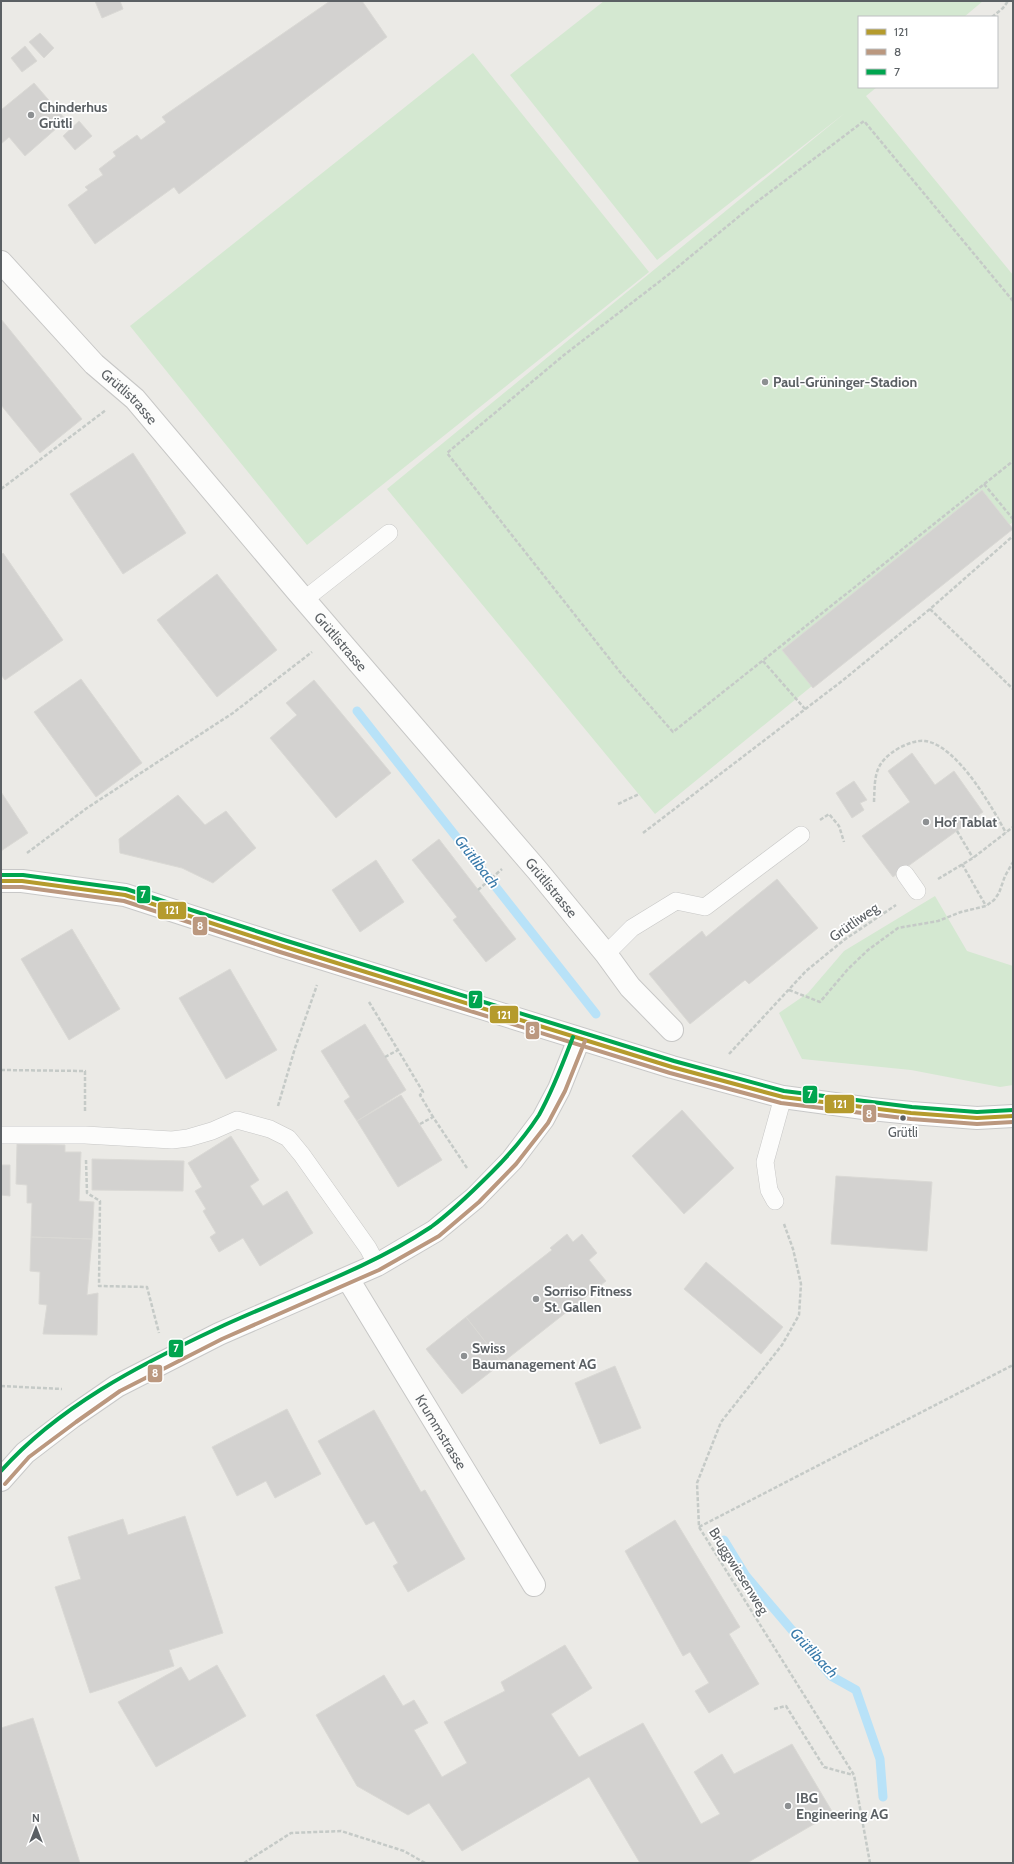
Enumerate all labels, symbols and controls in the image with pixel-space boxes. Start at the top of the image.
legend [858,16,998,88]
text: 121 [894,24,908,39]
text: 8 [894,44,901,59]
text: 7 [894,64,900,79]
place label: Chinderhus Grütli [39,98,108,132]
marker: Chinderhus Grütli [26,110,36,120]
street label: Grütlistrasse [97,365,161,428]
place label: Paul-Grüninger-Stadion [773,373,917,391]
marker: Paul-Grüninger-Stadion [760,377,770,387]
street label: Grütlistrasse [310,608,371,675]
place label: Hof Tablat [934,813,997,831]
marker: Hof Tablat [921,817,931,827]
water label: Grütlibach [451,832,503,892]
street label: Grütlistrasse [521,854,581,921]
line badge: 7 [136,885,151,904]
text: 7 [140,887,146,901]
street label: Grütliweg [826,898,883,946]
line badge: 121 [157,901,187,920]
text: 121 [165,903,179,917]
line badge: 8 [192,916,208,936]
text: 8 [197,919,204,933]
line badge: 7 [468,990,483,1009]
text: 7 [472,992,478,1006]
line badge: 121 [489,1005,519,1024]
text: 121 [497,1008,511,1022]
line badge: 8 [525,1021,540,1040]
text: 8 [529,1023,536,1037]
line badge: 7 [802,1085,818,1104]
text: 7 [807,1087,813,1101]
line badge: 121 [824,1094,855,1114]
text: 121 [833,1097,847,1111]
line badge: 8 [862,1104,877,1123]
text: 8 [866,1107,873,1121]
marker: Grütli [898,1113,908,1123]
place label: Grütli [888,1124,918,1140]
place label: Sorriso Fitness St. Gallen [544,1282,632,1316]
marker: Sorriso Fitness St. Gallen [531,1294,541,1304]
line badge: 7 [168,1339,184,1358]
place label: Swiss Baumanagement AG [472,1339,596,1373]
text: 7 [173,1341,179,1355]
marker: Swiss Baumanagement AG [459,1351,469,1361]
line badge: 8 [147,1364,163,1383]
text: 8 [152,1366,159,1380]
street label: Krummstrasse [411,1391,471,1473]
street label: Bruggwiesenweg [705,1524,773,1619]
water label: Grütlibach [786,1624,842,1682]
place label: IBG Engineering AG [796,1789,888,1823]
marker: IBG Engineering AG [783,1801,793,1811]
north arrow [16,1808,56,1848]
text: N [32,1811,40,1825]

